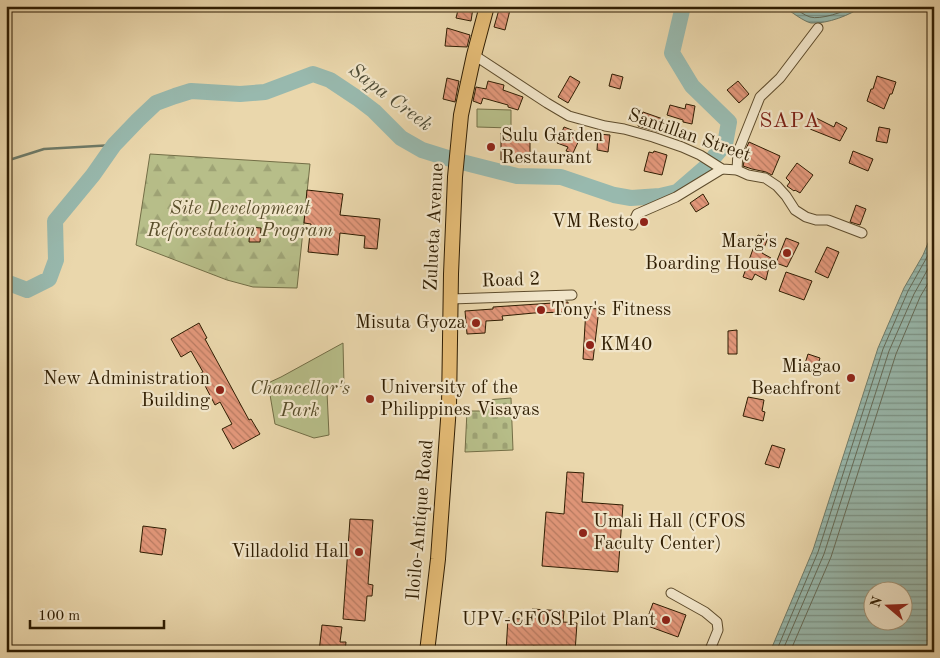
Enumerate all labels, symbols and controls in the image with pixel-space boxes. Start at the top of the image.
water label: Sapa Creek [345,60,435,136]
street label: Santillan Street [625,106,753,166]
district label: SAPA [759,111,821,132]
place label: Sulu Garden Restaurant [501,127,603,168]
marker: Sulu Garden Restaurant [485,141,497,153]
street label: Zulueta Avenue [422,162,448,292]
park label: Site Development Reforestation Program [146,200,333,241]
place label: VM Resto [551,213,634,232]
marker: VM Resto [638,216,650,228]
place label: Marg's Boarding House [645,233,777,274]
marker: Marg's Boarding House [781,247,793,259]
street label: Road 2 [481,270,541,292]
place label: Tony's Fitness [551,301,671,320]
marker: Tony's Fitness [535,304,547,316]
place label: Misuta Gyoza [355,314,467,333]
marker: Misuta Gyoza [470,317,482,329]
place label: KM40 [600,336,652,355]
marker: KM40 [584,339,596,351]
place label: Miagao Beachfront [751,358,841,399]
place label: New Administration Building [43,370,211,411]
marker: Miagao Beachfront [845,372,857,384]
place label: University of the Philippines Visayas [380,379,539,420]
park label: Chancellor's Park [250,380,350,421]
marker: New Administration Building [214,384,226,396]
marker: University of the Philippines Visayas [364,393,376,405]
street label: Iloilo-Antique Road [405,439,438,601]
place label: Umali Hall (CFOS Faculty Center) [593,512,746,554]
marker: Umali Hall (CFOS Faculty Center) [577,527,589,539]
place label: Villadolid Hall [231,543,349,562]
marker: Villadolid Hall [353,546,365,558]
north arrow [862,580,912,630]
text: N [868,594,885,609]
scale bar [30,598,164,630]
text: 100 m [38,609,80,624]
place label: UPV-CFOS Pilot Plant [462,611,656,630]
marker: UPV-CFOS Pilot Plant [660,614,672,626]

